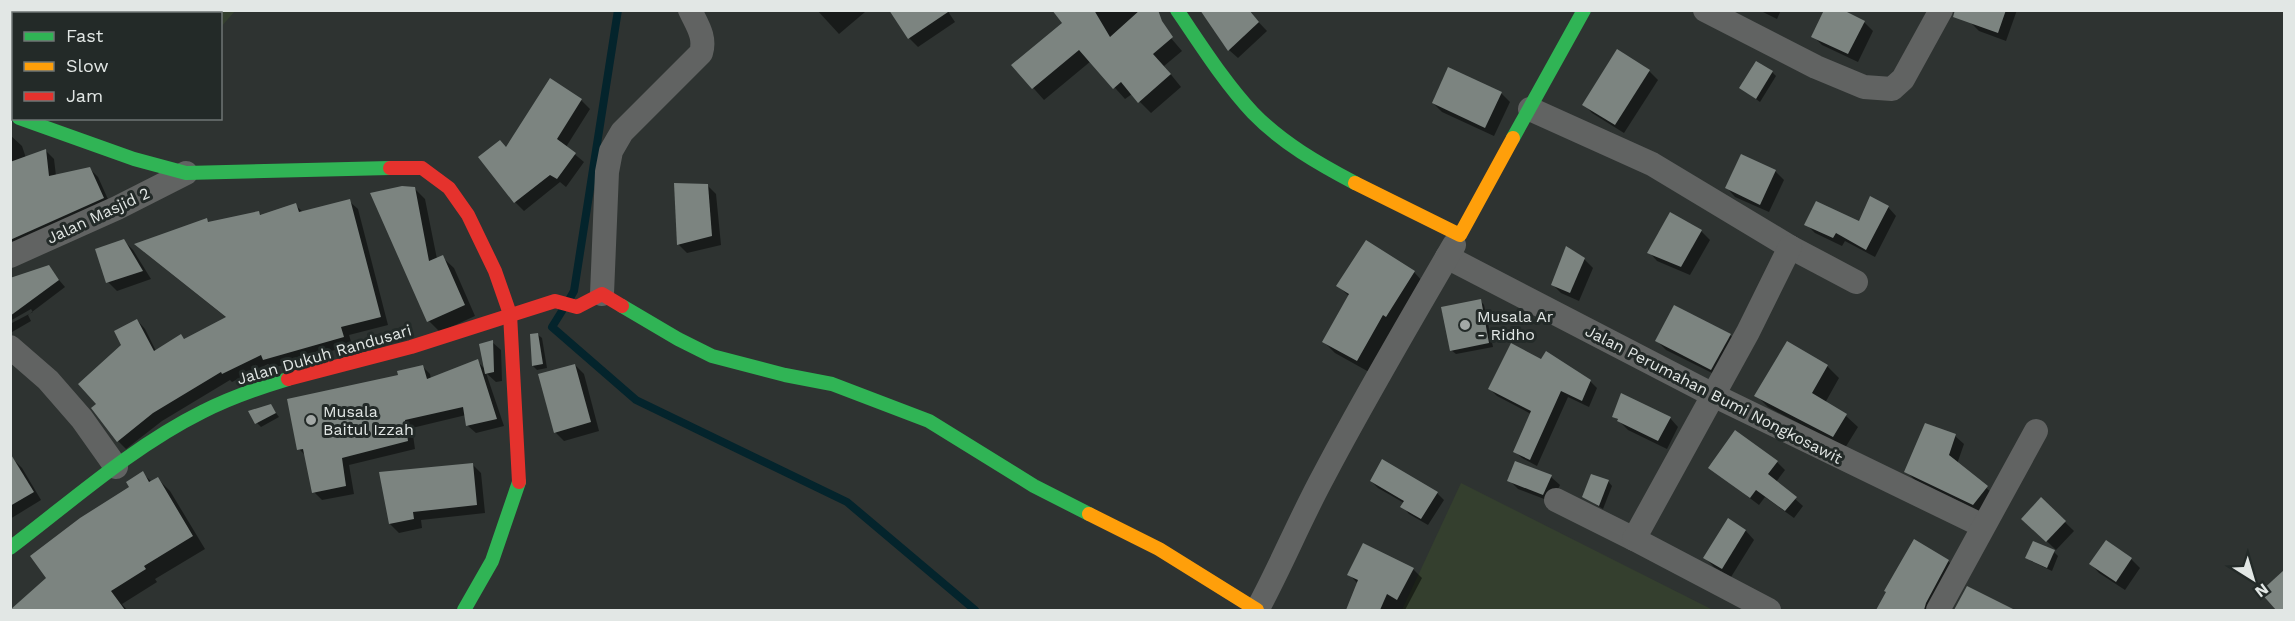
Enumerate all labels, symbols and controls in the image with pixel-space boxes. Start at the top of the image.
legend [12,12,222,120]
text: Fast [66,25,104,46]
text: Slow [66,55,109,76]
text: Jam [66,85,103,106]
street label: Jalan Masjid 2 [44,183,153,248]
place label: Musala Ar - Ridho [1477,307,1554,344]
marker: Musala Ar - Ridho [1458,318,1472,332]
street label: Jalan Dukuh Randusari [235,320,414,389]
street label: Jalan Perumahan Bumi Nongkosawit [1582,321,1846,468]
place label: Musala Baitul Izzah [323,402,414,439]
marker: Musala Baitul Izzah [304,413,318,427]
north arrow [2223,549,2283,609]
text: N [2251,579,2272,602]

